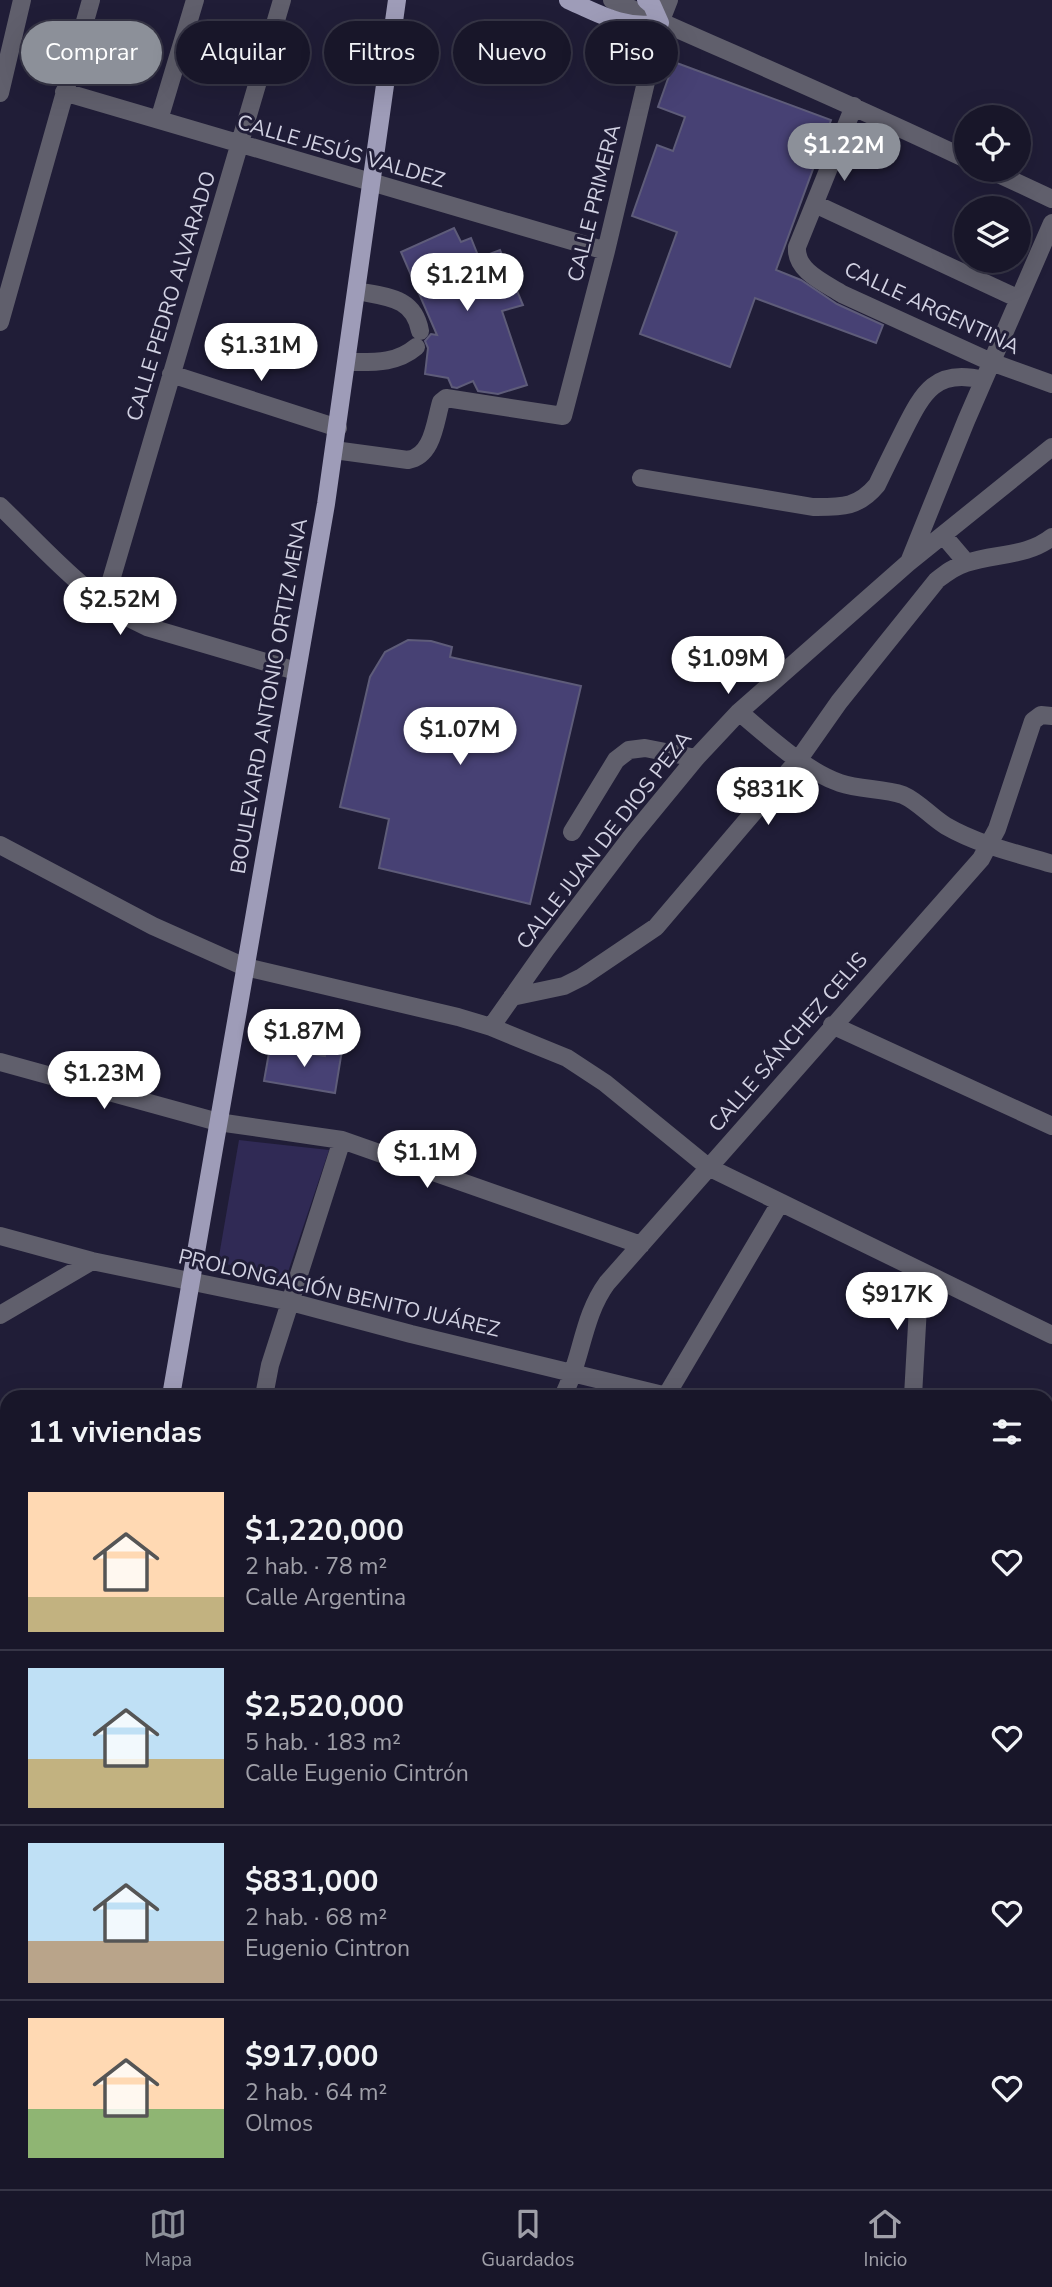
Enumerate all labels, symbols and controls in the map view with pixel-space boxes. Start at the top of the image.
chip: Comprar [21,21,162,84]
chip: Alquilar [176,21,310,84]
chip: Filtros [324,21,439,84]
chip: Nuevo [453,21,571,84]
chip: Piso [585,21,678,84]
map controls [954,105,1031,273]
button: locate [954,105,1031,182]
street label: CALLE JESÚS VALDEZ [234,108,448,194]
street label: CALLE PRIMERA [561,121,627,285]
pin: $1.22M [787,124,901,183]
text: $1.22M [804,130,884,161]
street label: CALLE PEDRO ALVARADO [120,167,222,425]
button: layers [954,196,1031,273]
pin: $1.21M [410,254,524,313]
street label: CALLE ARGENTINA [840,255,1024,361]
text: $1.21M [427,260,507,291]
pin: $1.31M [204,324,318,383]
text: $1.31M [221,330,301,361]
street label: BOULEVARD ANTONIO ORTIZ MENA [224,516,314,876]
pin: $2.52M [63,578,177,637]
text: $2.52M [80,584,160,615]
pin: $1.09M [671,636,785,696]
text: $1.09M [688,643,768,674]
pin: $1.07M [403,708,517,767]
text: $1.07M [420,714,500,745]
street label: CALLE JUAN DE DIOS PEZA [510,725,698,955]
pin: $831K [719,768,817,827]
text: $831K [733,774,803,805]
street label: CALLE SÁNCHEZ CELIS [702,946,874,1138]
pin: $1.87M [247,1010,361,1069]
text: $1.87M [264,1016,344,1047]
pin: $1.23M [47,1052,161,1111]
text: $1.23M [64,1058,144,1089]
pin: $1.1M [378,1130,476,1190]
text: $1.1M [393,1137,461,1168]
street label: PROLONGACIÓN BENITO JUÁREZ [176,1242,502,1344]
pin: $917K [848,1272,946,1332]
text: $917K [862,1279,932,1310]
text: 11 viviendas [28,1412,202,1453]
icon: filters [988,1413,1026,1451]
text: $1,220,000 [245,1510,404,1551]
icon: home [84,1520,168,1604]
icon: heart [988,1543,1026,1581]
text: 2 hab. · 78 m² [245,1551,387,1582]
text: Calle Argentina [245,1582,406,1613]
text: $2,520,000 [245,1686,404,1727]
icon: home [84,1696,168,1780]
icon: heart [988,1719,1026,1757]
text: 5 hab. · 183 m² [245,1727,401,1758]
text: Calle Eugenio Cintrón [245,1758,469,1789]
text: $831,000 [245,1861,378,1902]
icon: home [84,1871,168,1955]
icon: heart [988,1894,1026,1932]
text: 2 hab. · 68 m² [245,1902,387,1933]
text: Eugenio Cintron [245,1933,410,1964]
text: $917,000 [245,2036,378,2077]
icon: home [84,2046,168,2130]
icon: heart [988,2069,1026,2107]
text: 2 hab. · 64 m² [245,2077,387,2108]
text: Olmos [245,2108,313,2139]
tab: Mapa [145,2205,192,2273]
tab: Guardados [481,2205,574,2273]
tab: Inicio [864,2205,907,2273]

